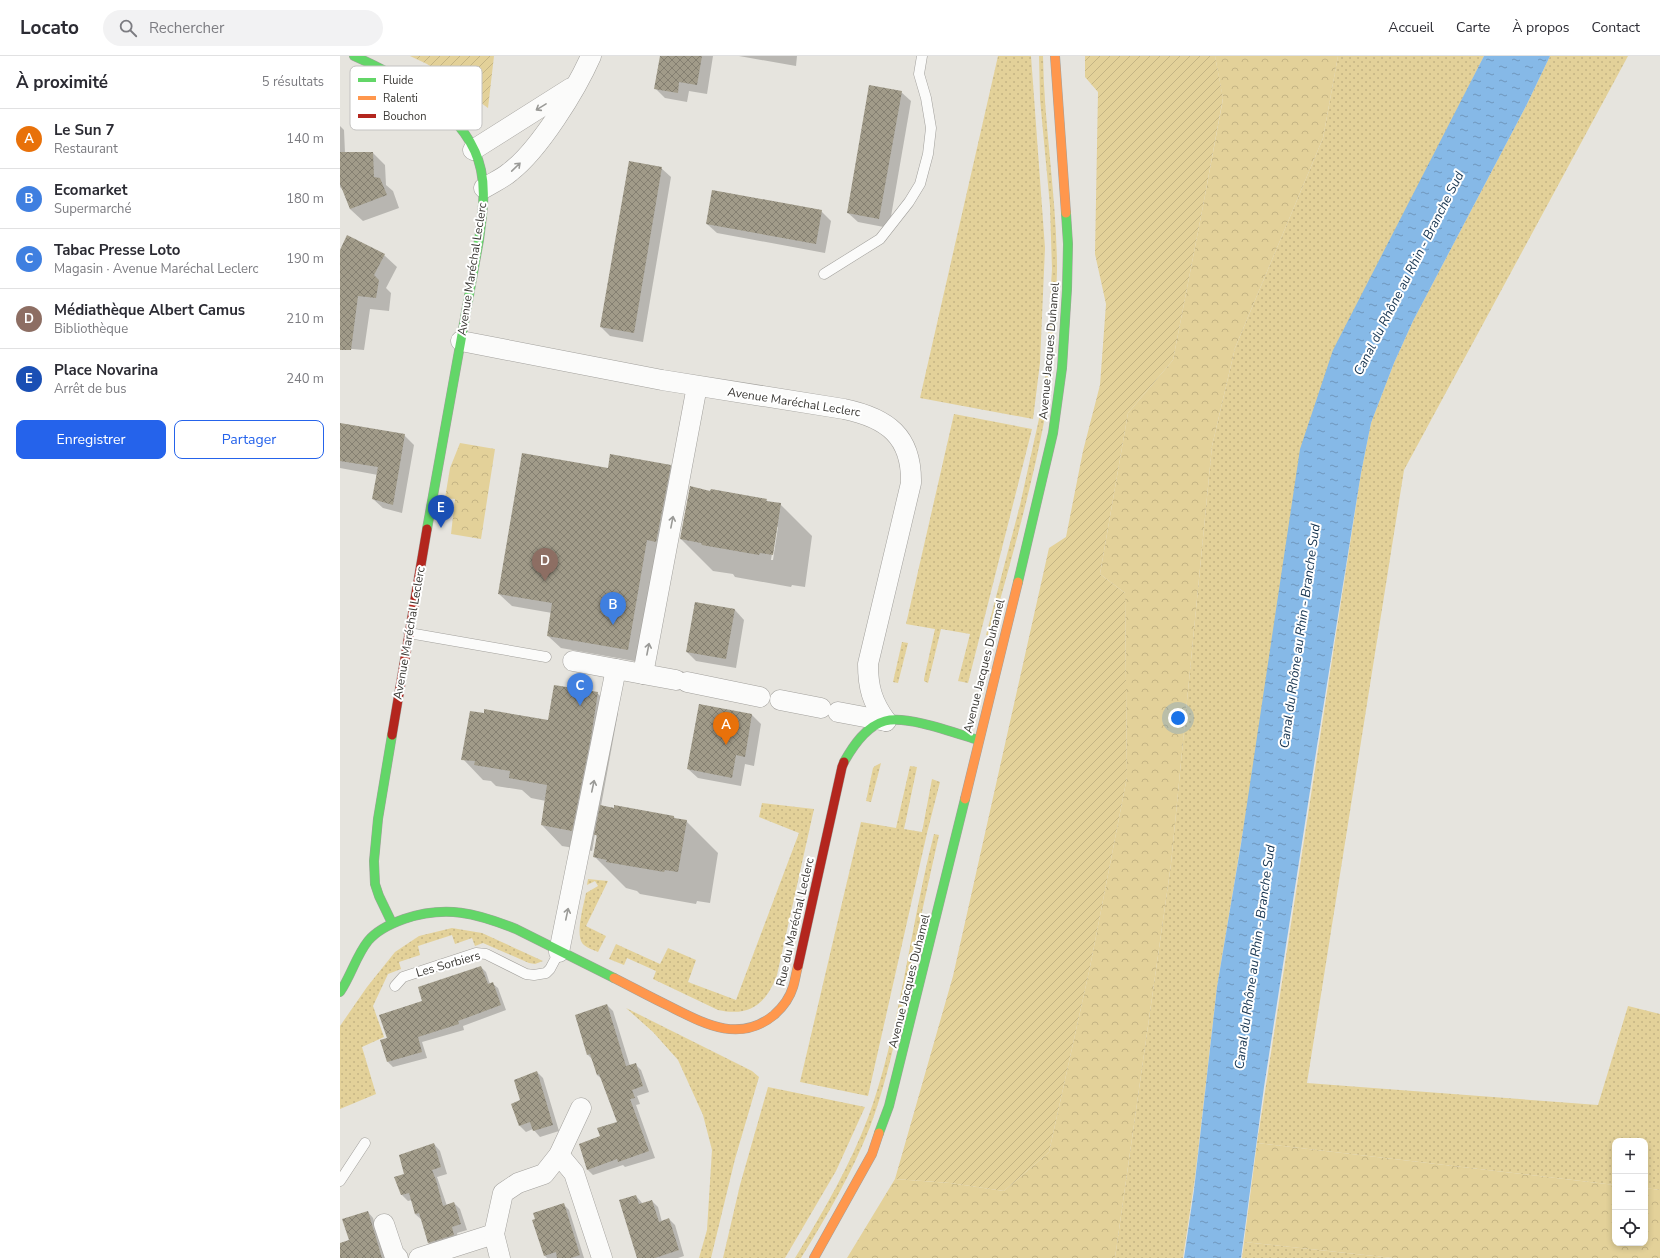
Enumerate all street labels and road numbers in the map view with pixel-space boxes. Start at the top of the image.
street label: Avenue Maréchal Leclerc [454,201,490,337]
street label: Avenue Jacques Duhamel [1035,281,1063,420]
street label: Avenue Maréchal Leclerc [726,384,862,420]
street label: Avenue Maréchal Leclerc [389,565,429,701]
street label: Avenue Jacques Duhamel [960,597,1009,735]
street label: Rue du Maréchal Leclerc [772,856,818,988]
street label: Avenue Jacques Duhamel [885,912,934,1050]
street label: Les Sorbiers [414,947,482,981]

